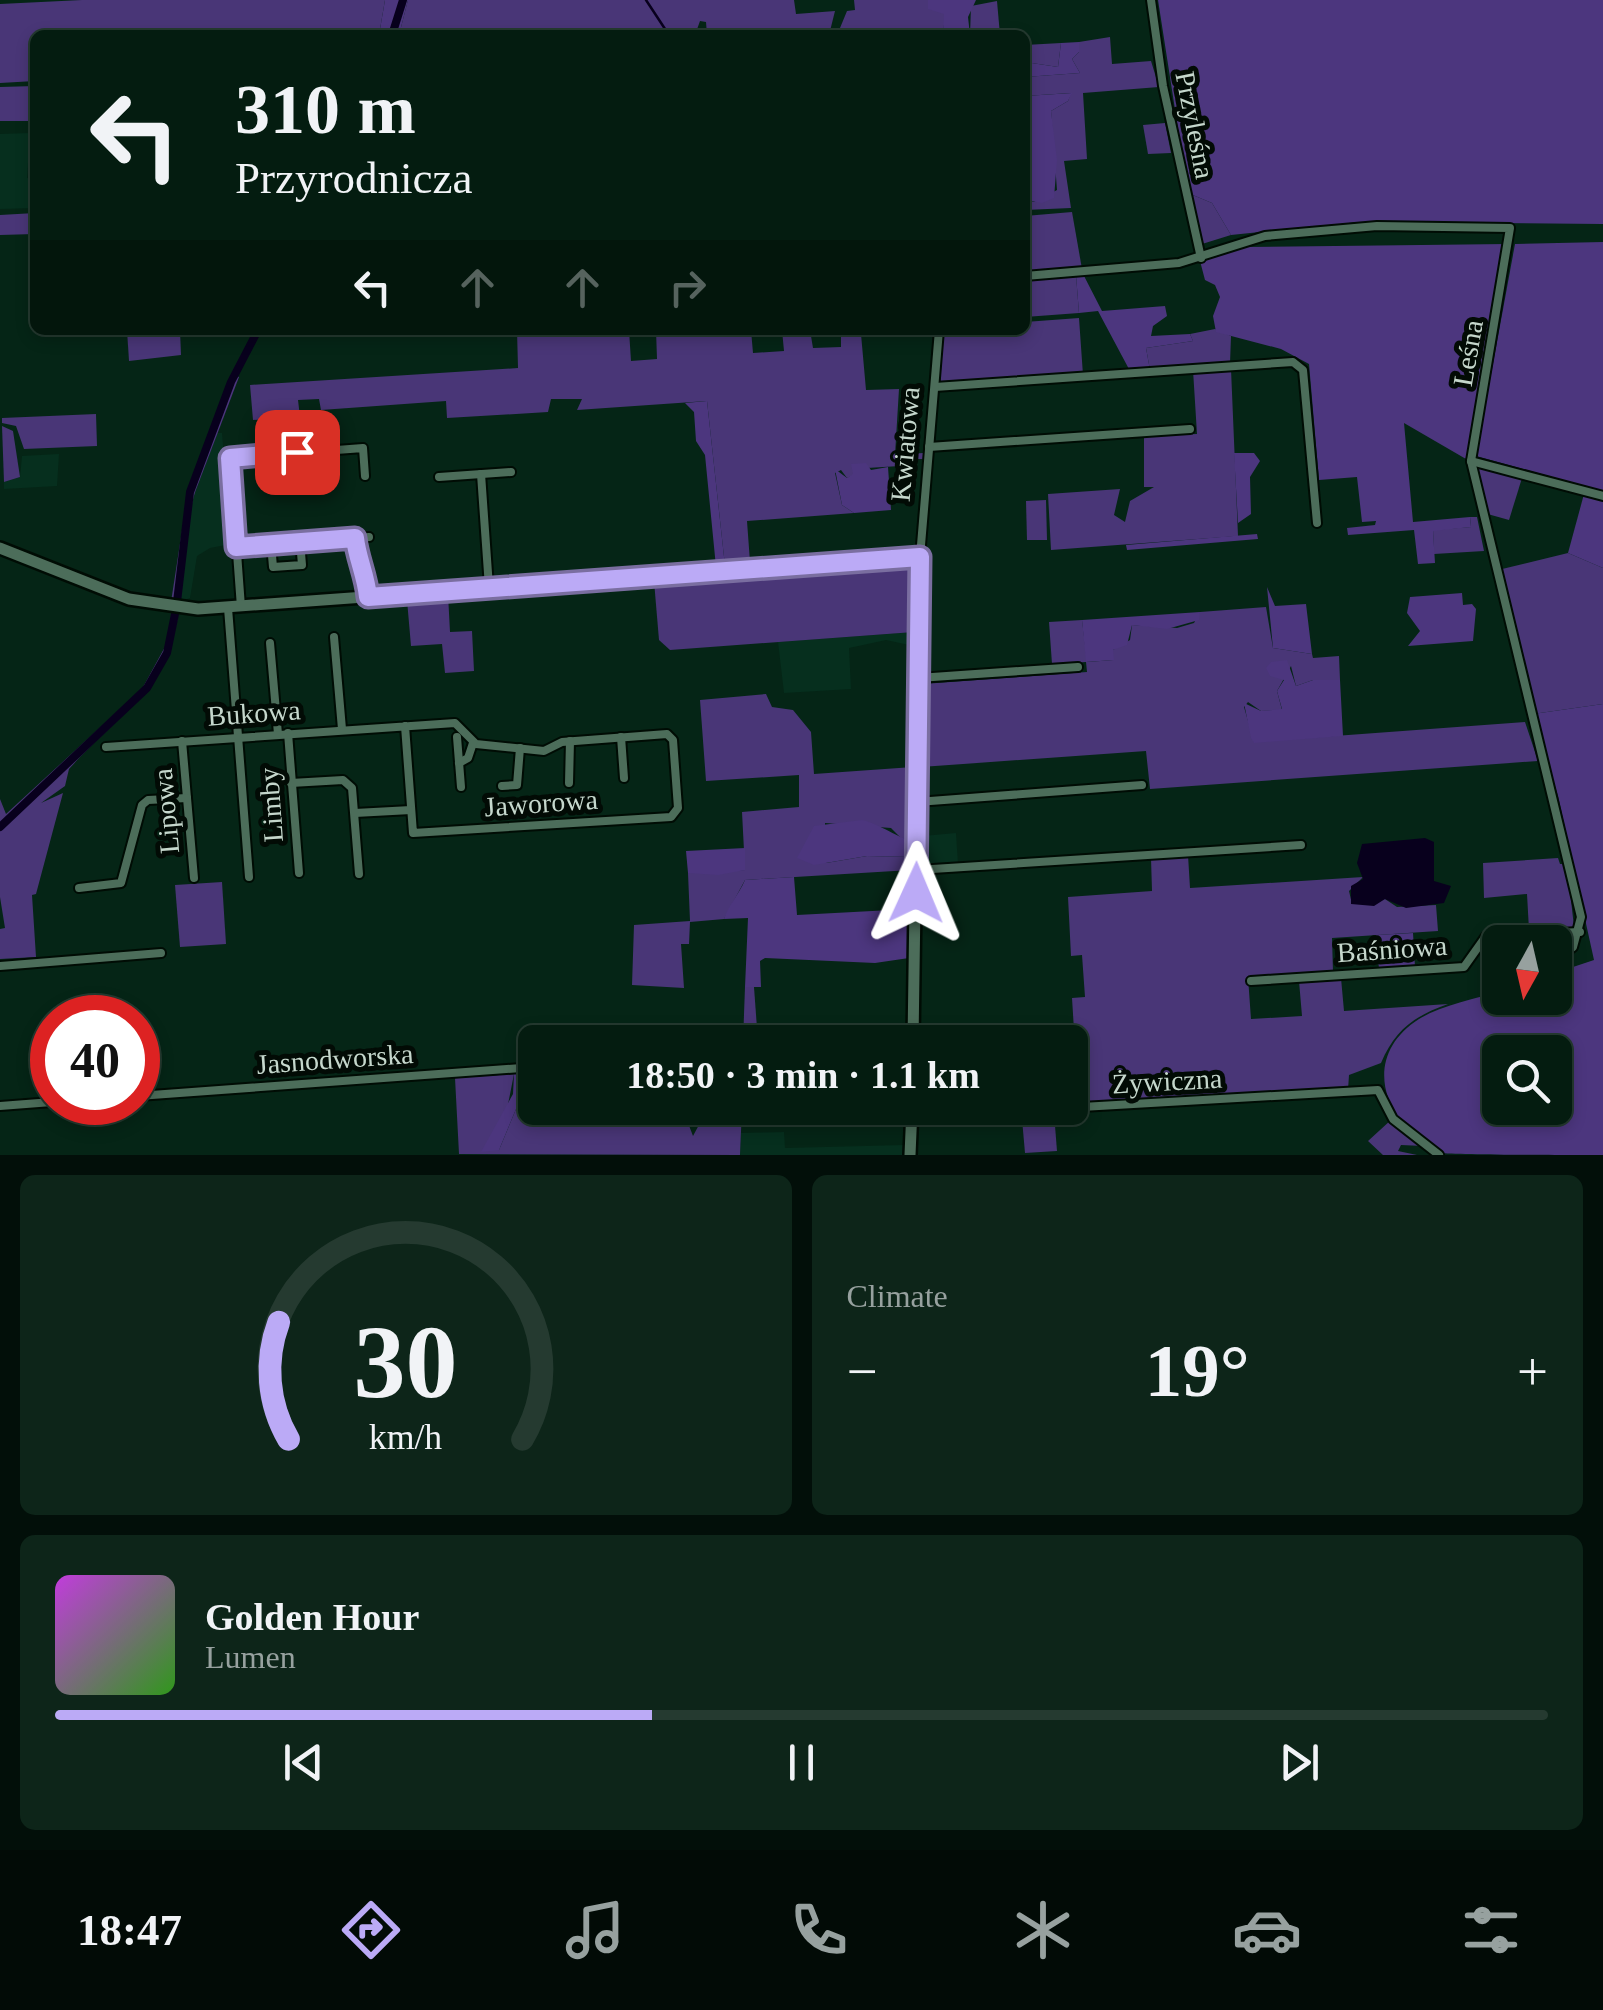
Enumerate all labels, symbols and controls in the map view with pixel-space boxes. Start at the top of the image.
street label: Przyleśna [1169,69,1221,182]
icon: left [70,70,200,200]
text: 310 m [235,71,416,148]
text: Przyrodnicza [235,153,472,203]
icon: left [345,260,400,315]
icon: ahead [450,260,505,315]
icon: ahead [555,260,610,315]
icon: right [660,260,715,315]
street label: Leśna [1447,317,1489,389]
street label: Kwiatowa [885,385,926,503]
pin [255,410,340,495]
icon: arrive [270,425,325,480]
street label: Bukowa [206,694,302,732]
street label: Lipowa [147,766,185,855]
street label: Limby [253,767,289,843]
street label: Jaworowa [483,784,599,822]
position arrow [864,841,968,945]
north arrow [1482,925,1572,1015]
map controls [1482,925,1572,1125]
street label: Baśniowa [1336,930,1449,968]
speed limit sign: 40 [30,995,160,1125]
button: search [1482,1035,1572,1125]
street label: Jasnodworska [256,1038,415,1080]
text: 18:50 · 3 min · 1.1 km [626,1054,980,1096]
street label: Żywiczna [1111,1063,1223,1099]
text: Climate [847,1278,948,1314]
text: 30 [354,1304,458,1419]
text: 19° [1145,1329,1250,1412]
text: − [847,1341,878,1402]
text: + [1517,1341,1548,1402]
text: km/h [369,1417,443,1457]
text: Golden Hour [205,1596,419,1638]
text: Lumen [205,1639,296,1675]
icon: previous [276,1735,331,1790]
icon: pause [774,1735,829,1790]
icon: next [1272,1735,1327,1790]
icon: directions [336,1895,406,1965]
icon: music [560,1895,630,1965]
icon: phone [784,1895,854,1965]
icon: climate [1008,1895,1078,1965]
icon: car [1232,1895,1302,1965]
icon: filters [1456,1895,1526,1965]
text: 18:47 [77,1905,182,1955]

